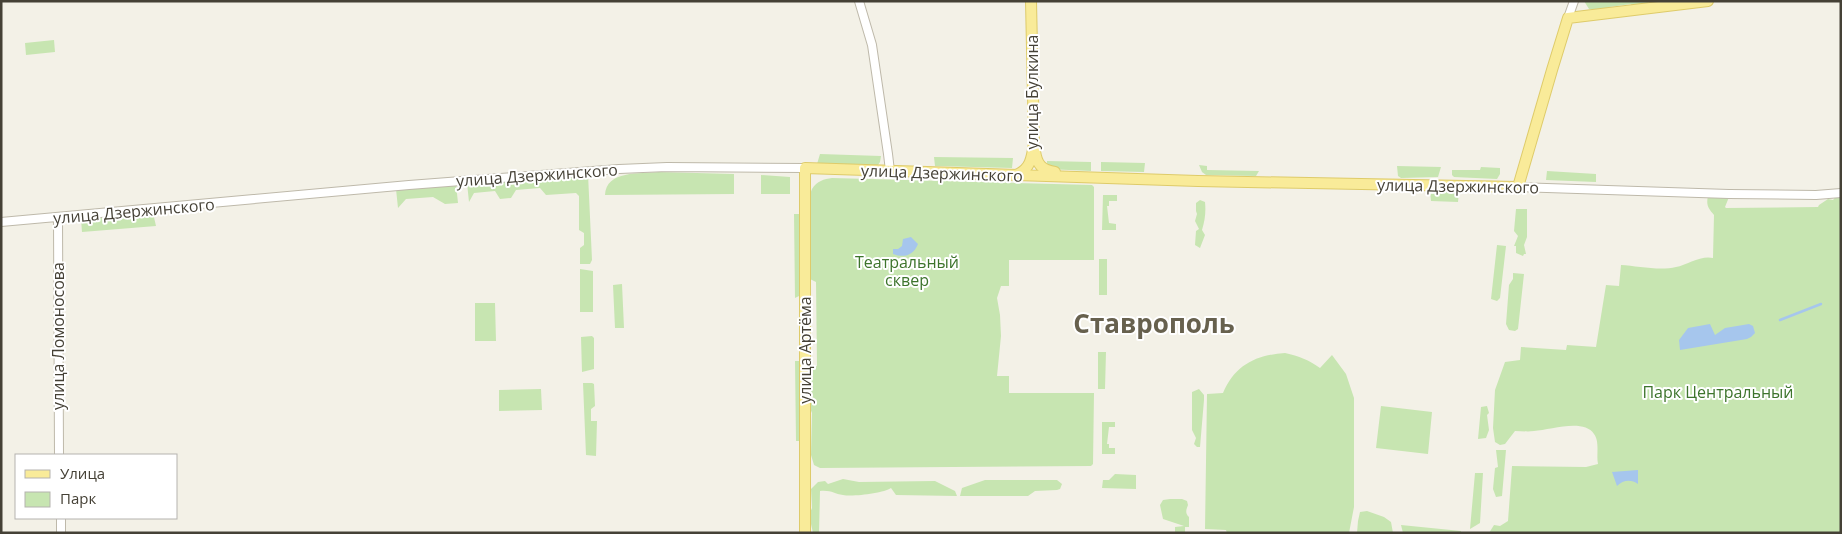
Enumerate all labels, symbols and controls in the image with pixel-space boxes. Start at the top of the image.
street label: улица Булкина [1021,35,1043,149]
street label: улица Дзержинского [455,158,619,192]
street label: улица Дзержинского [861,159,1023,187]
street label: улица Дзержинского [1377,174,1539,198]
street label: улица Дзержинского [52,193,216,229]
park label: Театральный сквер [855,251,959,291]
street label: улица Ломоносова [47,262,69,410]
street label: улица Артёма [794,296,816,404]
district label: Ставрополь [1073,305,1235,341]
park label: Парк Центральный [1642,381,1794,403]
legend [15,454,178,519]
text: Улица [60,463,105,483]
text: Парк [60,488,96,508]

